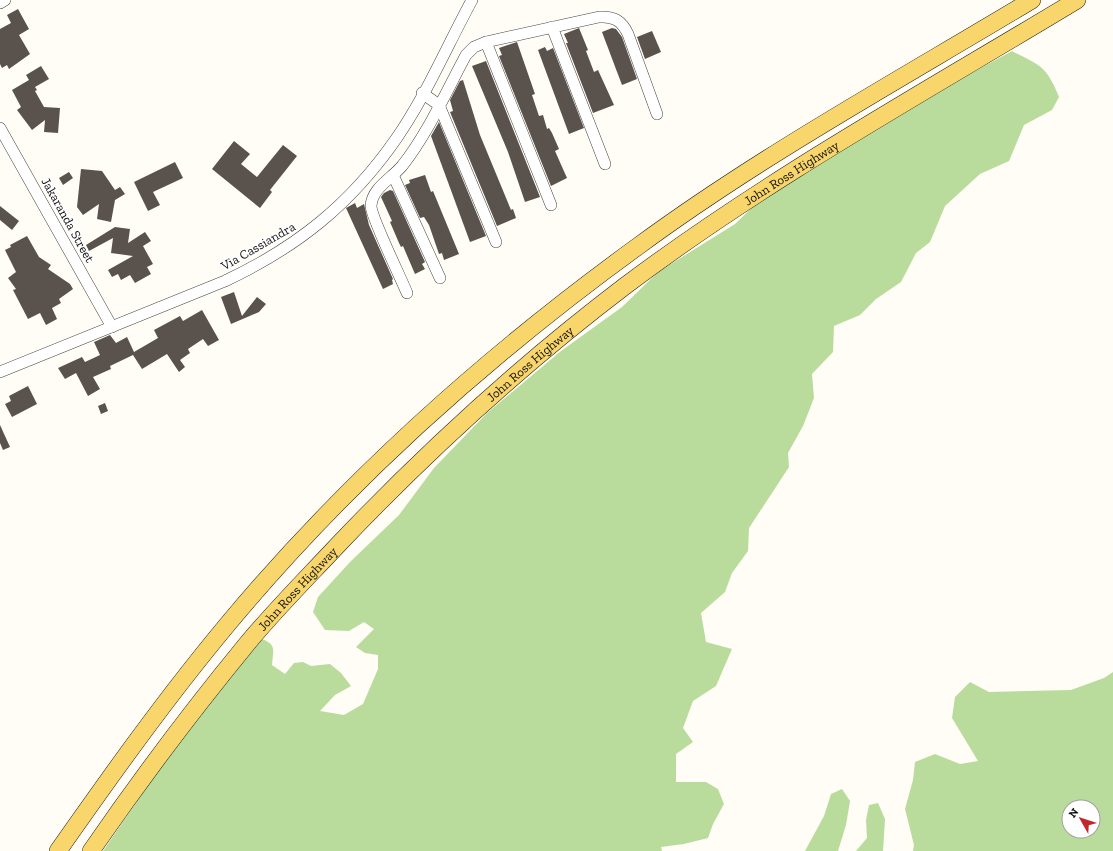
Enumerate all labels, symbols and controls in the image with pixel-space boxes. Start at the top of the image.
street label: John Ross Highway [741,137,842,208]
street label: Jakaranda Street [38,175,98,265]
street label: Via Cassiandra [217,218,298,274]
street label: John Ross Highway [483,322,576,404]
street label: John Ross Highway [254,543,340,634]
north arrow [1061,799,1101,839]
text: N [1066,805,1082,820]

